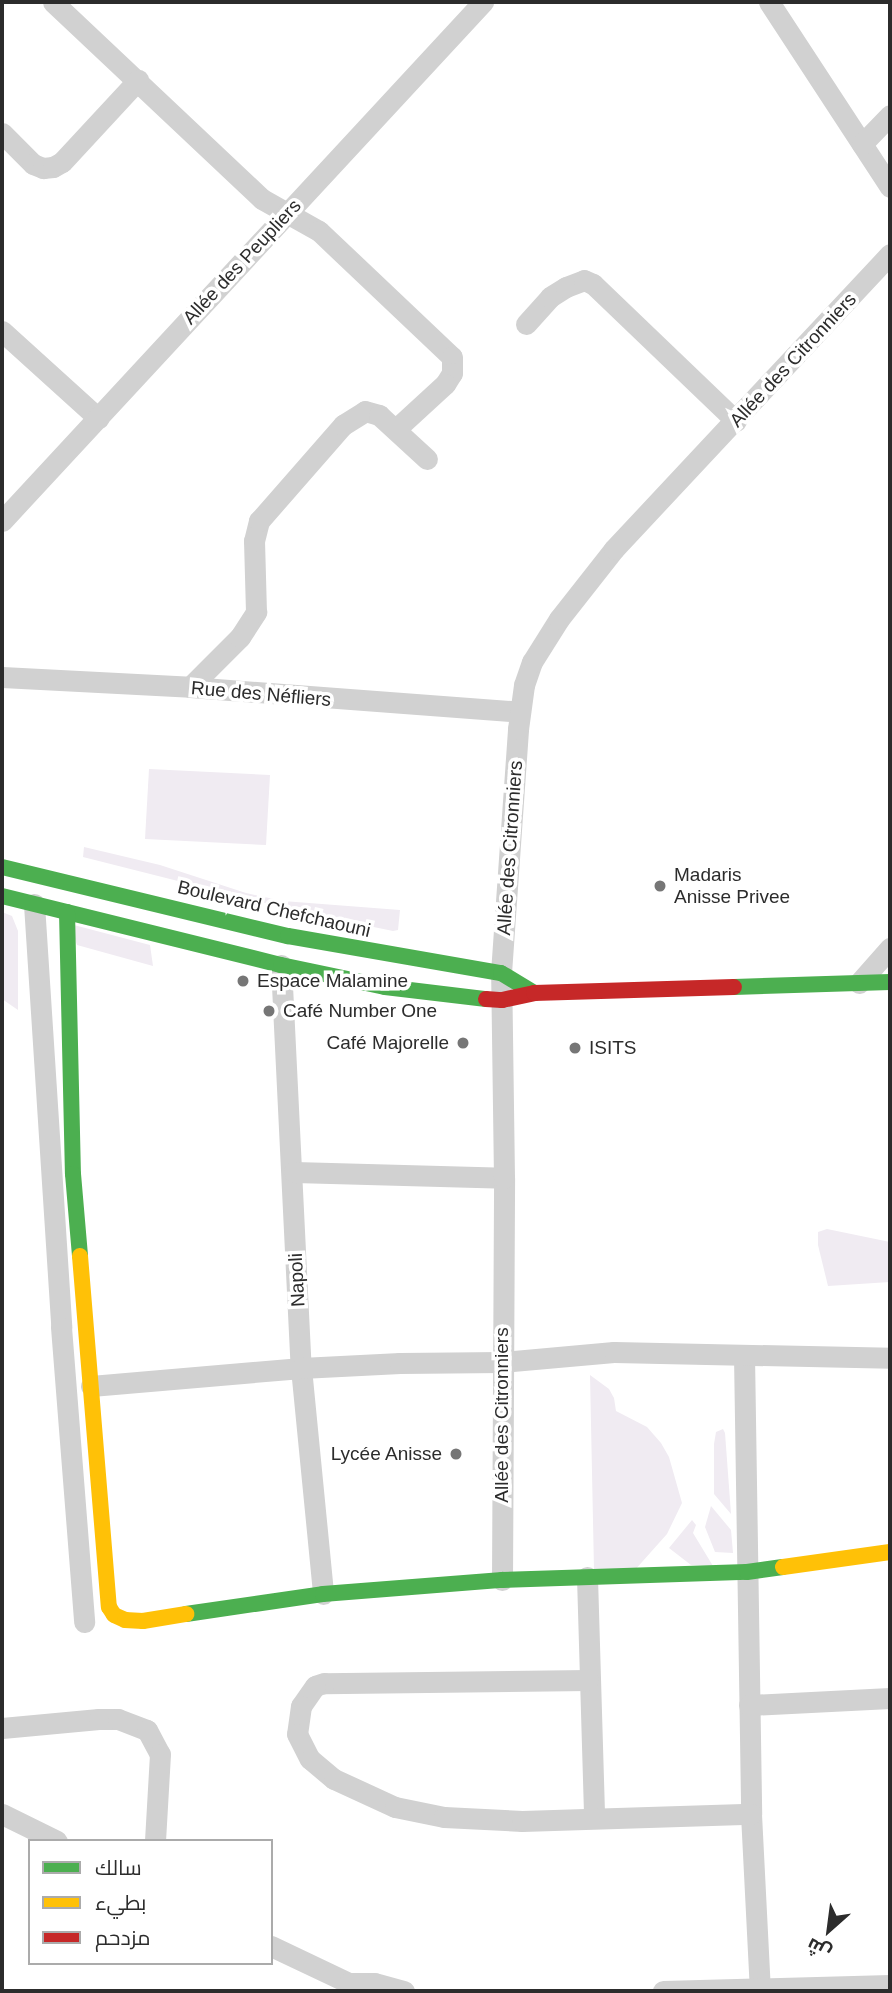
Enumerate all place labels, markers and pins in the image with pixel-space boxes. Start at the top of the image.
place label: Madaris Anisse Privee [674,864,790,908]
marker: Madaris Anisse Privee [652,878,668,894]
place label: Espace Malamine [257,970,408,992]
marker: Espace Malamine [235,973,251,989]
place label: Café Number One [283,1000,437,1022]
marker: Café Number One [261,1003,277,1019]
place label: Café Majorelle [327,1032,449,1054]
marker: Café Majorelle [455,1035,471,1051]
place label: ISITS [589,1037,637,1059]
marker: ISITS [567,1040,583,1056]
place label: Lycée Anisse [330,1443,442,1465]
marker: Lycée Anisse [448,1446,464,1462]

